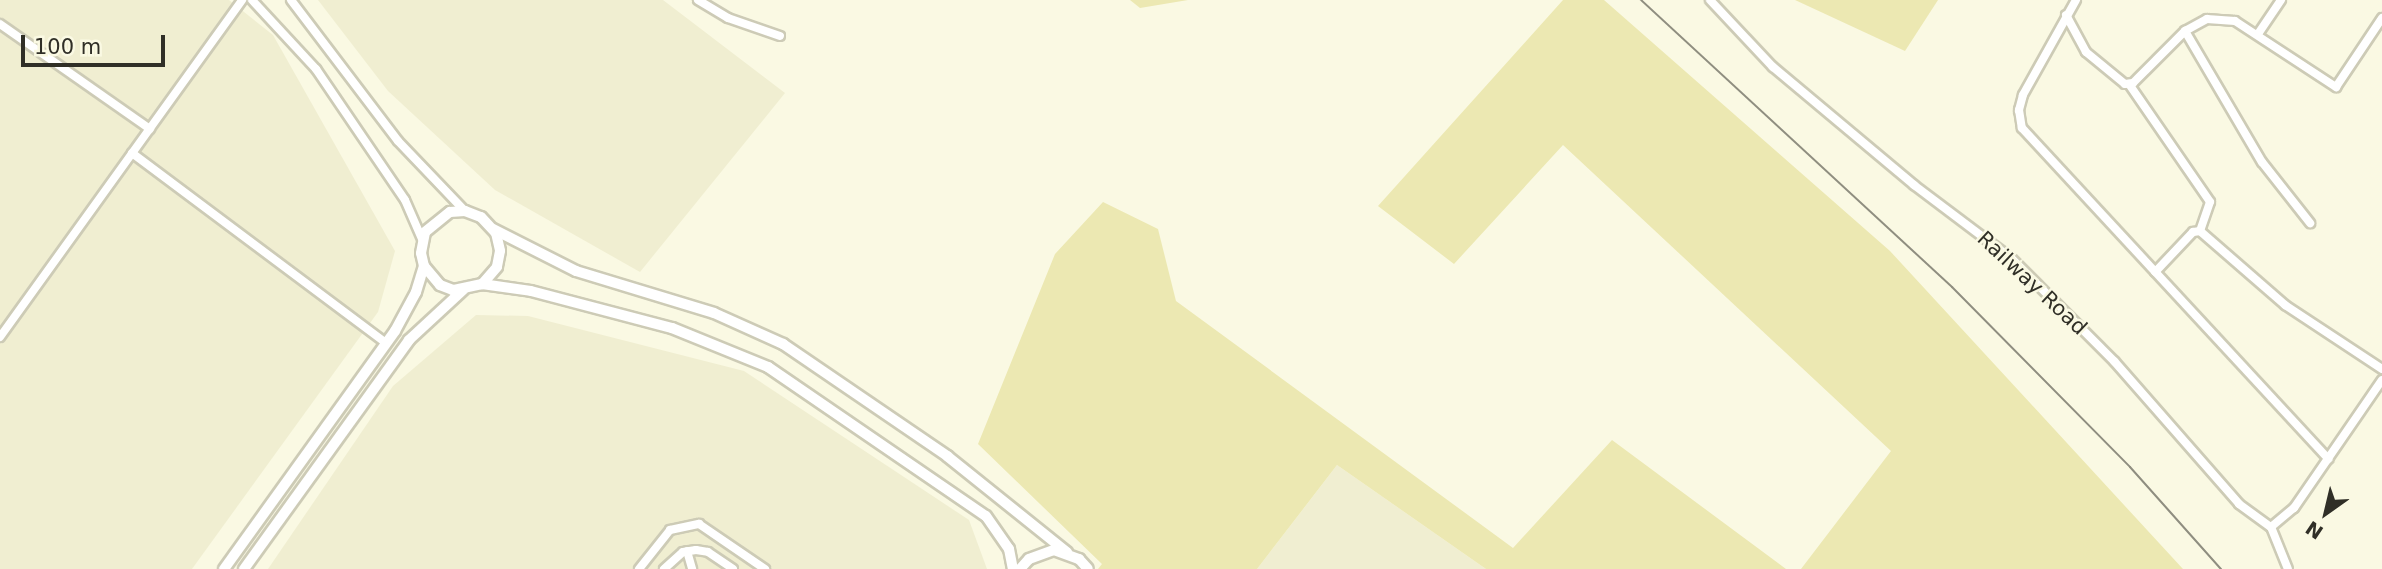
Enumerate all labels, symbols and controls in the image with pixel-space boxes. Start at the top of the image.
scale bar [24,21,168,65]
text: 100 m [34,35,101,59]
street label: Railway Road [1972,226,2092,340]
north arrow [2291,478,2361,548]
text: N [2302,517,2327,544]

